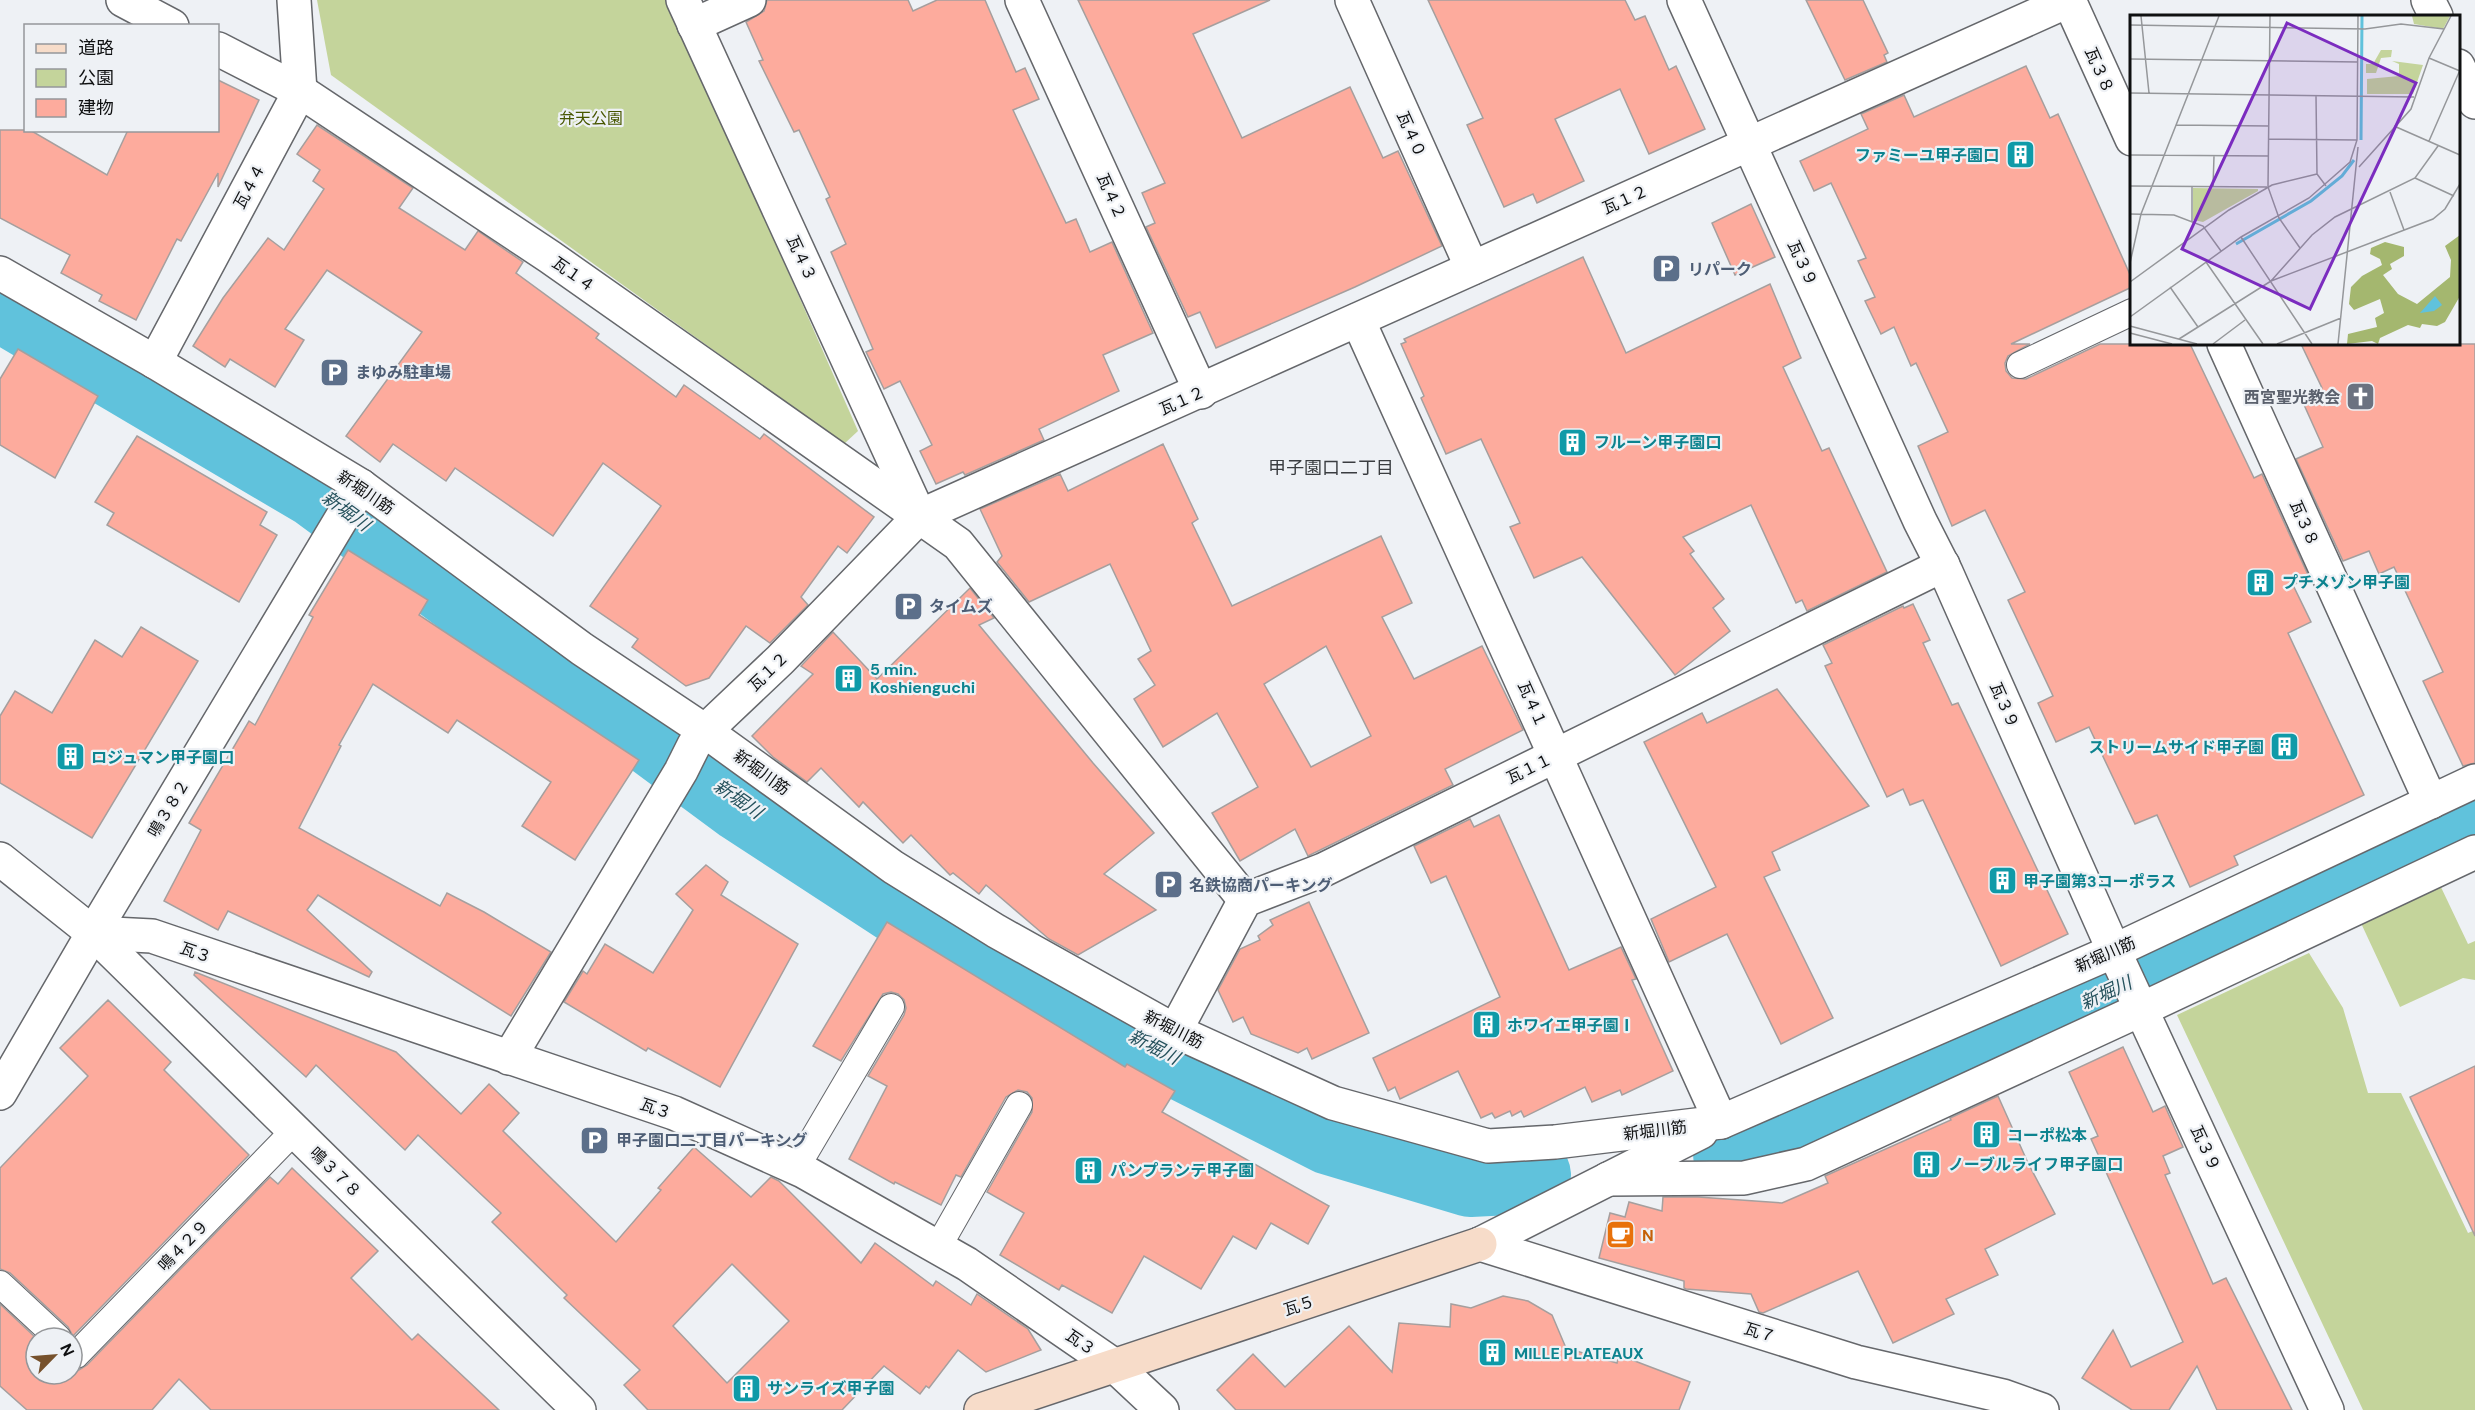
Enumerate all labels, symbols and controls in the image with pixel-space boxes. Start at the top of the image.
inset map [2130,15,2460,345]
legend [24,24,219,132]
text: 道路 [78,36,114,60]
street label: 瓦３８ [2080,44,2119,96]
text: 公園 [78,66,114,90]
text: 建物 [78,96,114,120]
park label: 弁天公園 [559,108,623,129]
street label: 瓦４０ [1392,108,1431,160]
building icon: ファミーユ甲子園口 [2004,139,2036,171]
place label: ファミーユ甲子園口 [1855,145,1999,166]
street label: 瓦４４ [229,160,270,212]
street label: 瓦４２ [1092,170,1131,222]
street label: 瓦１２ [1599,180,1651,219]
street label: 瓦４３ [782,232,821,284]
street label: 瓦３９ [1783,237,1822,289]
street label: 瓦１４ [548,252,599,297]
parking icon: リパーク [1651,253,1683,285]
place label: リパーク [1688,259,1752,280]
parking icon: まゆみ駐車場 [318,356,350,388]
place label: まゆみ駐車場 [355,362,451,383]
street label: 瓦１２ [1156,381,1208,420]
church icon: 西宮聖光教会 [2345,381,2377,413]
place label: 西宮聖光教会 [2244,387,2340,408]
building icon: フルーン甲子園口 [1557,426,1589,458]
place label: フルーン甲子園口 [1594,432,1721,453]
district label: 甲子園口二丁目 [1268,456,1394,480]
street label: 新堀川筋 [334,466,398,518]
water label: 新堀川 [318,486,374,536]
street label: 瓦３８ [2285,497,2324,549]
building icon: プチメゾン甲子園 [2245,566,2277,598]
place label: プチメゾン甲子園 [2282,572,2410,593]
parking icon: タイムズ [892,590,924,622]
place label: タイムズ [929,596,993,617]
street label: 瓦１２ [744,647,793,696]
place label: 5 min. Koshienguchi [870,659,975,698]
building icon: 5 min. Koshienguchi [833,662,865,694]
street label: 瓦４１ [1513,678,1552,730]
street label: 瓦３９ [1985,679,2024,731]
building icon: ストリームサイド甲子園 [2269,731,2301,763]
place label: ストリームサイド甲子園 [2088,737,2264,758]
building icon: ロジュマン甲子園口 [54,741,86,773]
street label: 新堀川筋 [730,745,794,799]
place label: ロジュマン甲子園口 [91,747,234,768]
street label: 瓦１１ [1503,748,1555,788]
street label: 鳴３８２ [143,775,194,841]
water label: 新堀川 [710,775,766,823]
building icon: 甲子園第3コーポラス [1986,865,2018,897]
parking icon: 名鉄協商パーキング [1152,869,1184,901]
place label: 甲子園第3コーポラス [2023,871,2176,892]
place label: 名鉄協商パーキング [1189,875,1333,896]
street label: 新堀川筋 [2072,932,2139,977]
street label: 瓦３ [177,937,214,968]
water label: 新堀川 [2076,970,2137,1015]
street label: 新堀川筋 [1141,1006,1207,1052]
building icon: ホワイエ甲子園Ⅰ [1470,1009,1502,1041]
place label: ホワイエ甲子園Ⅰ [1507,1015,1635,1036]
water label: 新堀川 [1125,1025,1183,1069]
street label: 瓦３ [637,1093,674,1124]
street label: 新堀川筋 [1622,1116,1688,1145]
building icon: コーポ松本 [1970,1119,2002,1151]
street label: 瓦３９ [2186,1122,2225,1174]
parking icon: 甲子園口二丁目パーキング [579,1124,611,1156]
place label: コーポ松本 [2007,1125,2087,1146]
place label: 甲子園口二丁目パーキング [616,1130,808,1151]
street label: 鳴３７８ [305,1143,366,1202]
building icon: ノーブルライフ甲子園口 [1911,1148,1943,1180]
building icon: パンプランテ甲子園 [1073,1154,1105,1186]
place label: ノーブルライフ甲子園口 [1948,1154,2123,1175]
place label: パンプランテ甲子園 [1110,1160,1254,1181]
street label: 鳴４２９ [154,1215,213,1276]
cafe icon: N [1605,1219,1637,1251]
place label: N [1642,1225,1654,1246]
street label: 瓦５ [1281,1291,1318,1320]
street label: 瓦７ [1741,1318,1778,1347]
street label: 瓦３ [1062,1325,1100,1360]
north arrow [24,1326,84,1386]
building icon: MILLE PLATEAUX [1477,1337,1509,1369]
text: N [55,1340,79,1360]
place label: MILLE PLATEAUX [1514,1343,1644,1364]
building icon: サンライズ甲子園 [730,1372,762,1404]
place label: サンライズ甲子園 [767,1378,895,1399]

